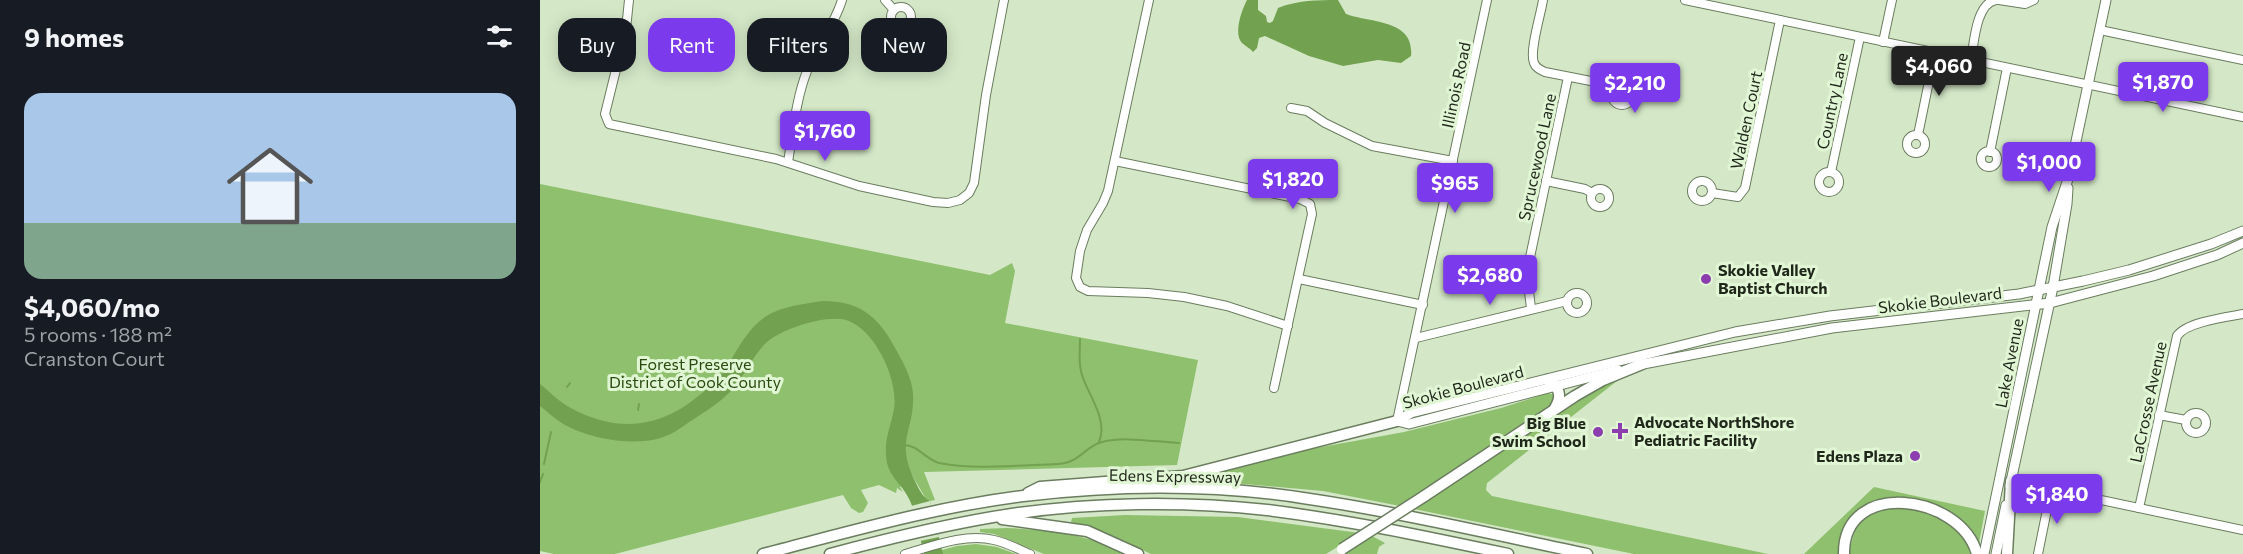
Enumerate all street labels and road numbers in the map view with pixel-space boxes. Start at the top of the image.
street label: Illinois Road [1437,40,1474,130]
street label: Country Lane [1812,51,1851,151]
street label: Walden Court [1726,68,1765,171]
street label: Sprucewood Lane [1514,92,1559,222]
street label: Skokie Boulevard [1877,282,2003,317]
street label: Lake Avenue [1991,317,2026,409]
street label: LaCrosse Avenue [2125,340,2170,464]
street label: Skokie Boulevard [1400,361,1525,412]
street label: Edens Expressway [1109,465,1241,486]

